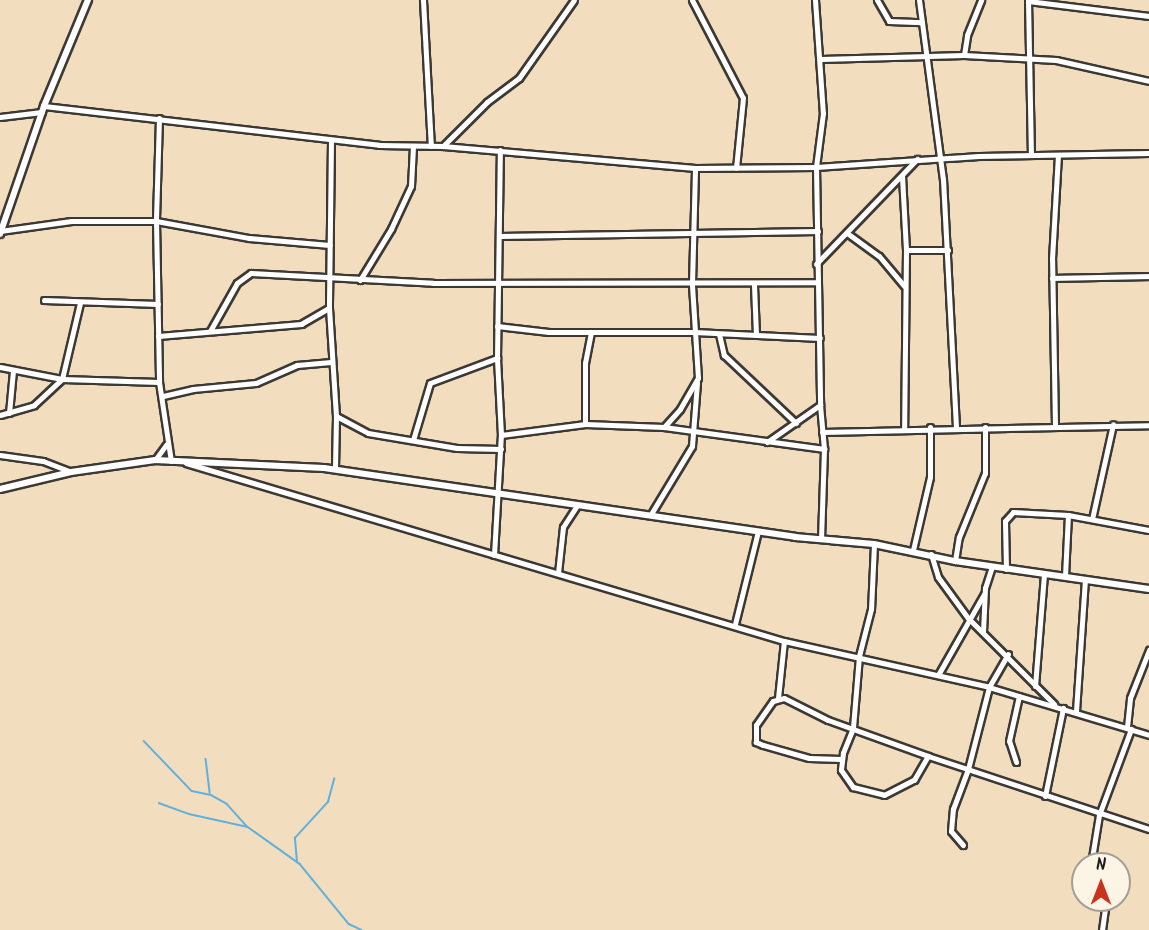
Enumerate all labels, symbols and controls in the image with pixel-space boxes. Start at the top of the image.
north arrow [1071,852,1131,912]
text: N [1096,853,1106,878]

